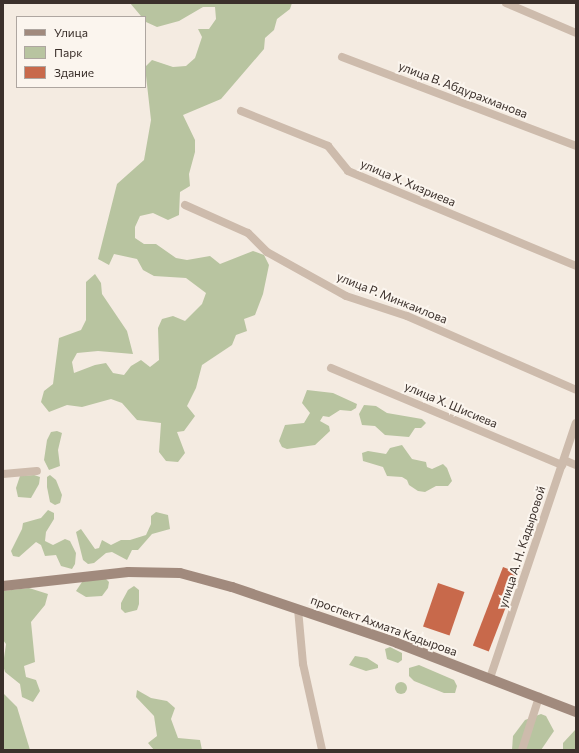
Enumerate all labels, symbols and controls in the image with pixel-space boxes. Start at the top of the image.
legend [16,16,146,88]
text: Улица [54,25,88,39]
text: Парк [54,45,83,59]
street label: улица В. Абдурахманова [396,59,530,121]
text: Здание [54,65,94,79]
street label: улица Х. Хизриева [358,156,458,210]
street label: улица Р. Минкаилова [335,269,449,327]
street label: улица Х. Шисиева [402,379,500,431]
street label: улица А. Н. Кадыровой [495,484,549,610]
street label: проспект Ахмата Кадырова [309,593,459,659]

